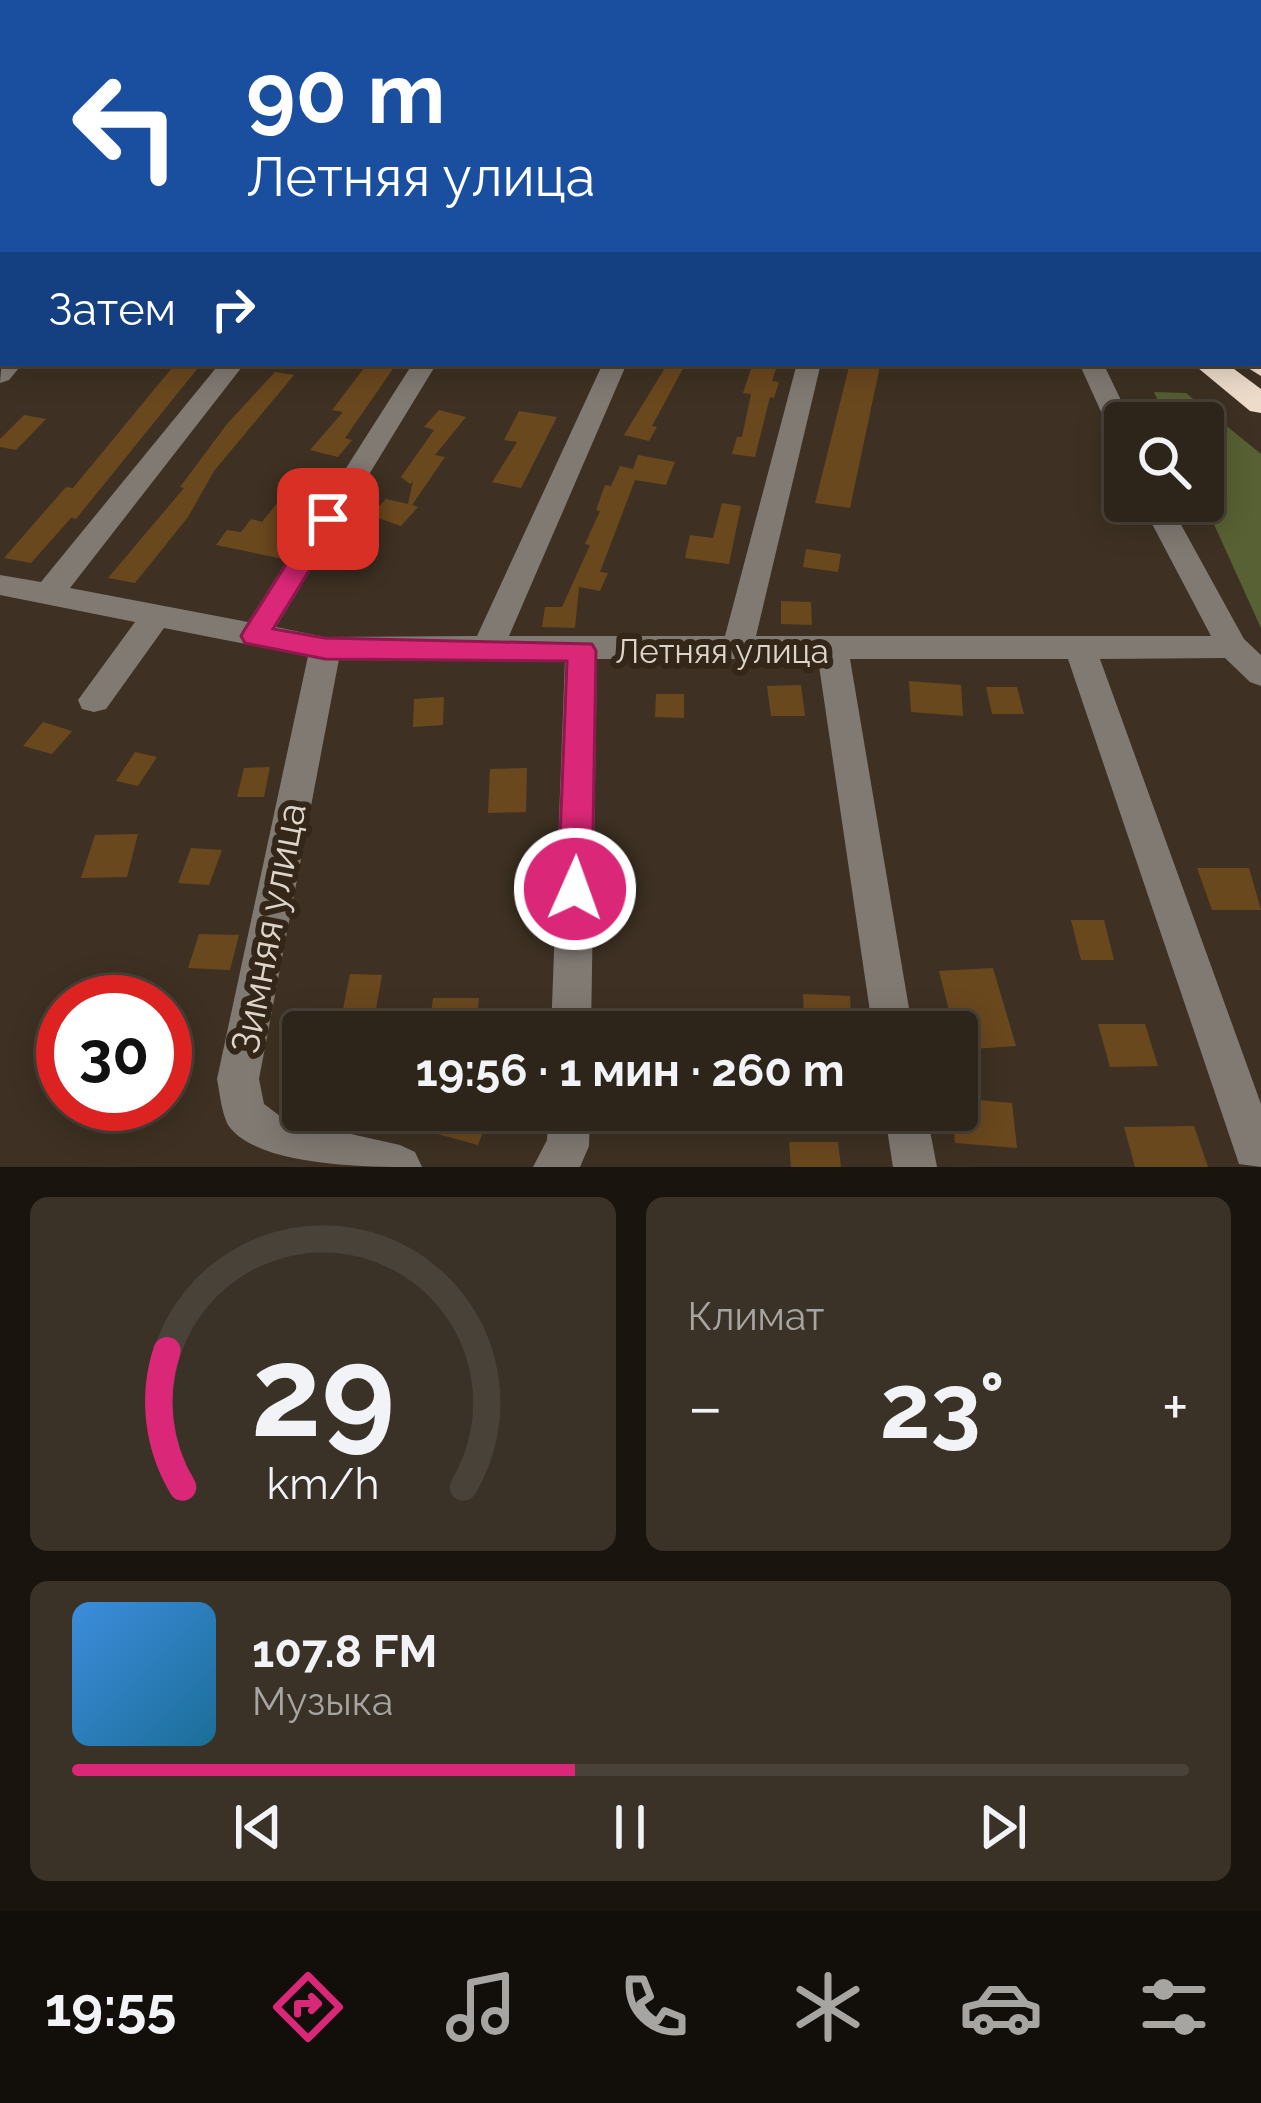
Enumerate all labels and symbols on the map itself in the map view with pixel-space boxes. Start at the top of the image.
pin [277,468,379,570]
street label: Летняя улица [615,632,829,671]
street label: Зимняя улица [221,799,315,1057]
position arrow [512,826,638,952]
speed limit sign: 30 [36,975,192,1131]

